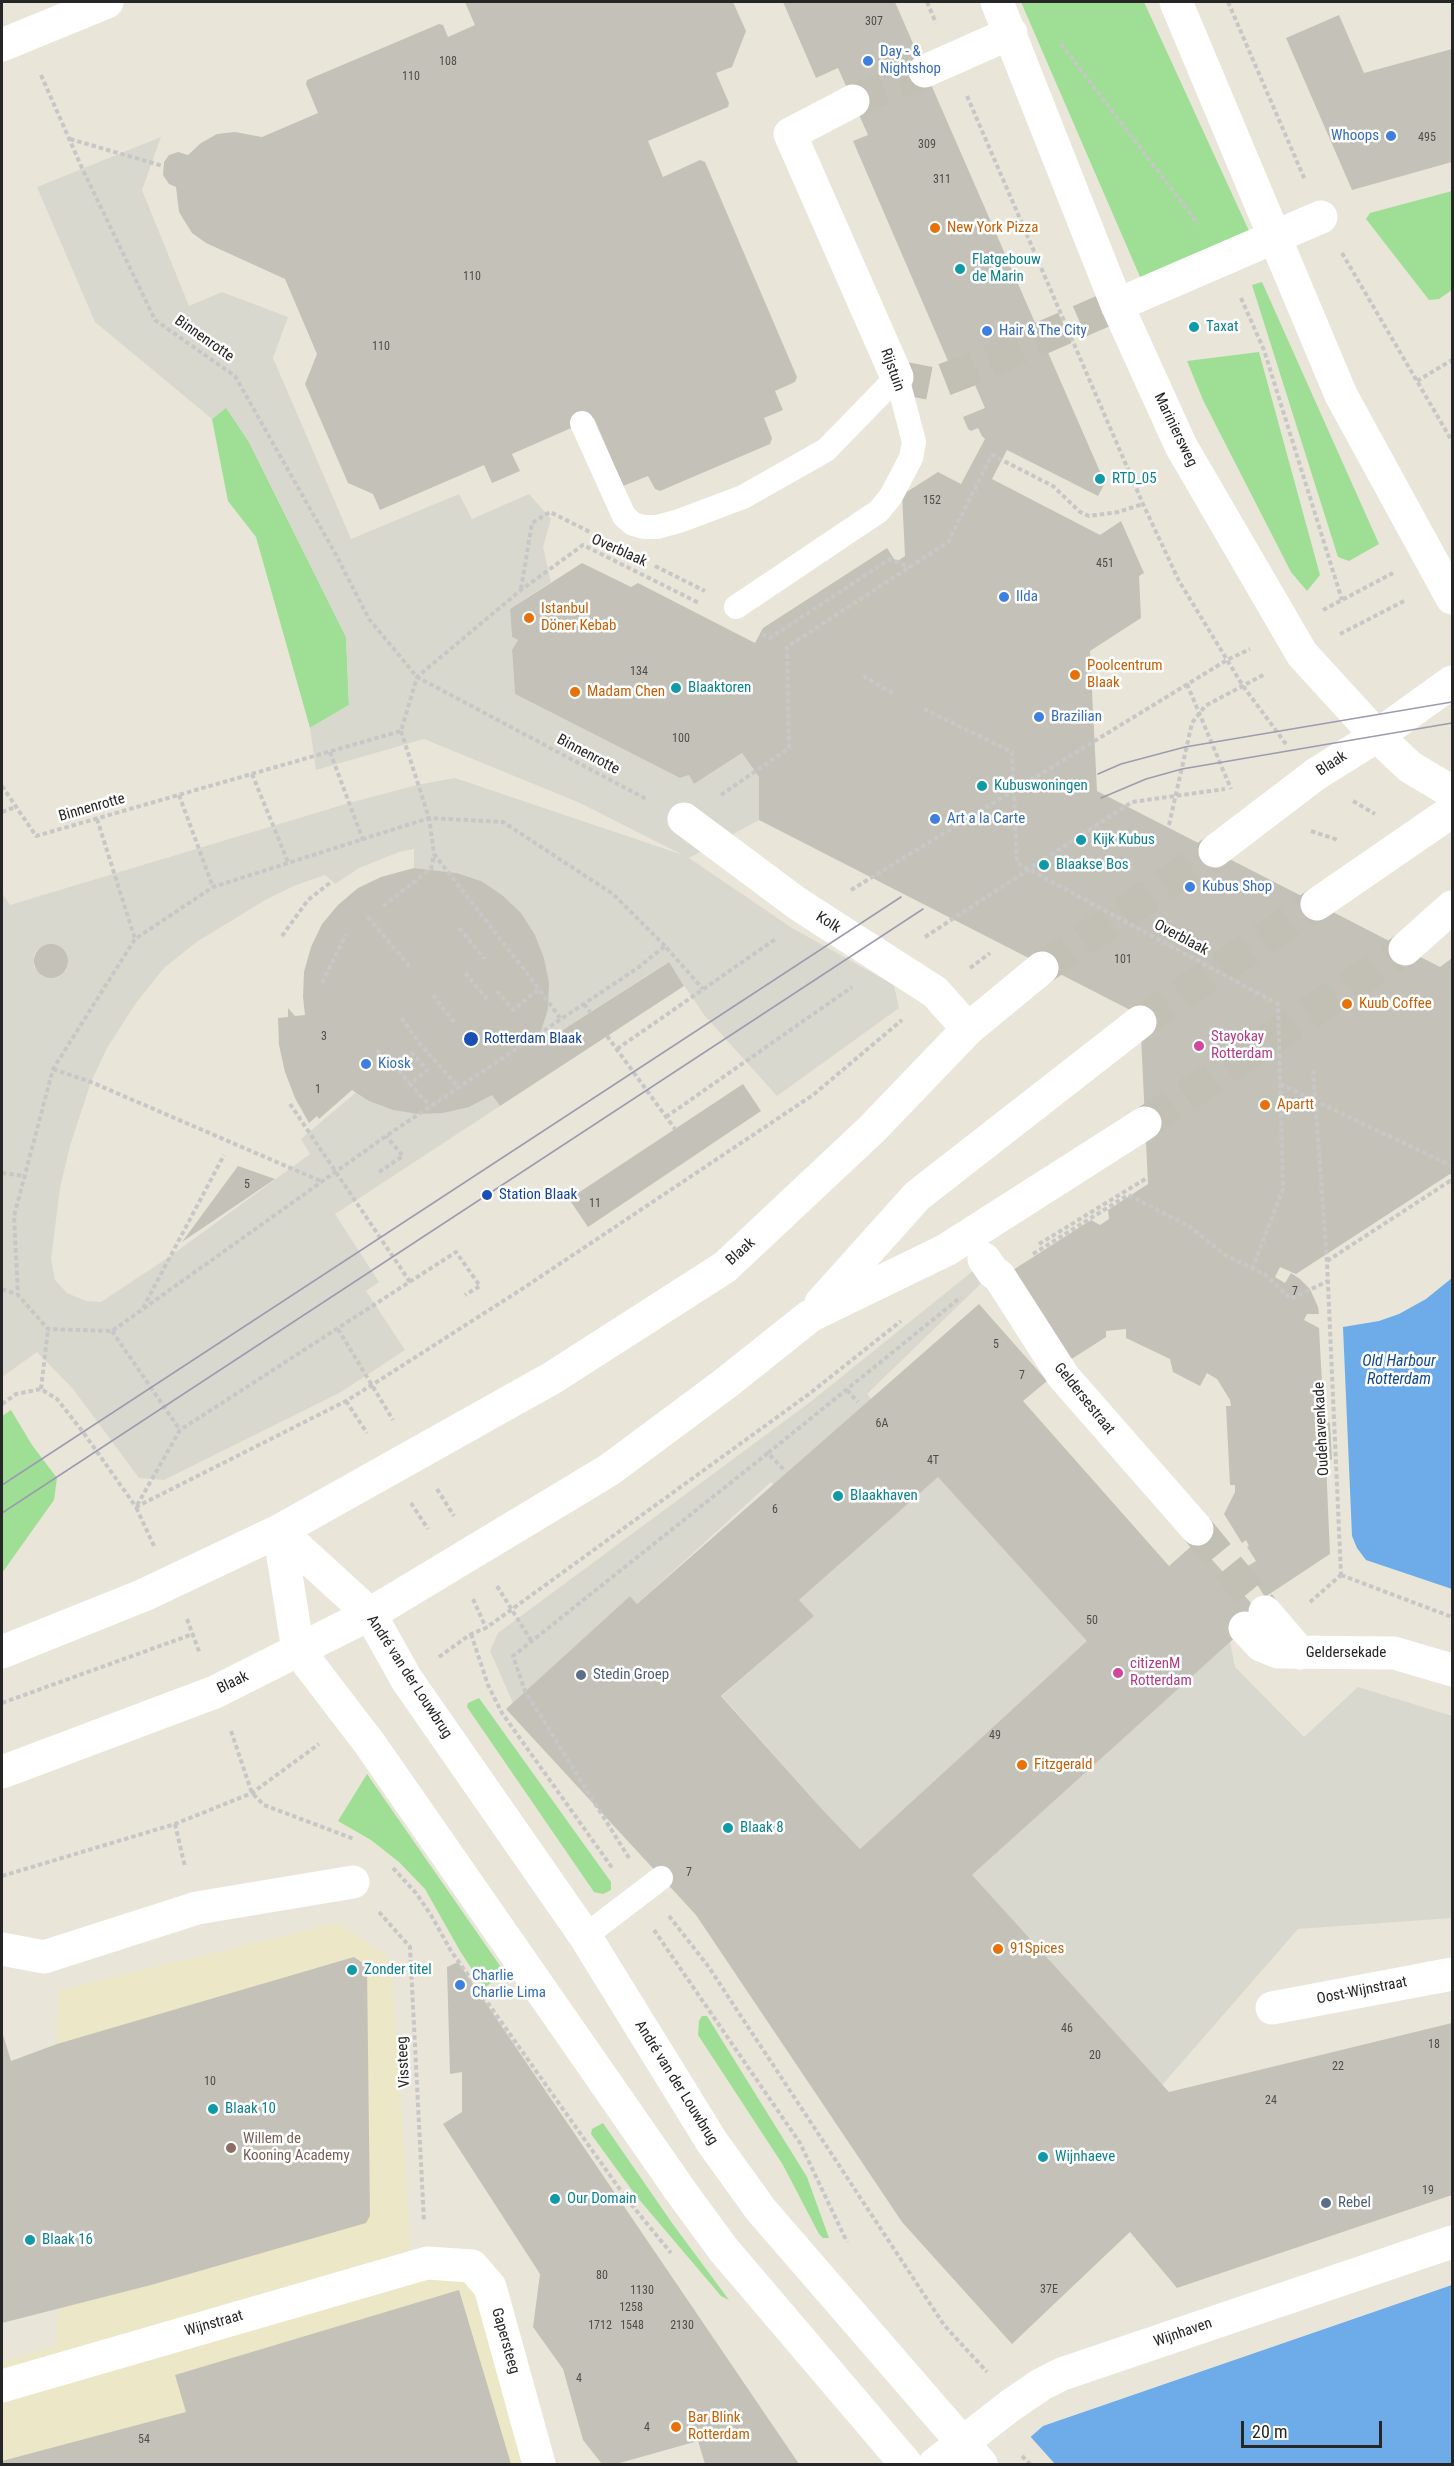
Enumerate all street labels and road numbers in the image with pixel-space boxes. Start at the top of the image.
street label: Binnenrotte [171,312,237,366]
street label: Rijstuin [876,346,908,394]
street label: Mariniersweg [1149,390,1201,470]
street label: Overblaak [588,531,650,571]
street label: Binnenrotte [554,731,622,779]
street label: Blaak [1313,748,1351,780]
street label: Binnenrotte [57,790,127,826]
street label: Kolk [812,909,844,937]
street label: Overblaak [1151,916,1211,960]
street label: Blaak [723,1234,759,1270]
street label: Geldersestraat [1050,1360,1118,1438]
street label: Oudehavenkade [1311,1382,1333,1476]
street label: André van der Louwbrug [362,1612,456,1742]
street label: Geldersekade [1306,1644,1386,1662]
street label: Blaak [214,1668,252,1698]
street label: Oost-Wijnstraat [1315,1973,1409,2009]
street label: André van der Louwbrug [630,2017,722,2149]
street label: Vissteeg [394,2036,414,2088]
street label: Gapersteeg [487,2306,523,2376]
street label: Wijnstraat [183,2307,245,2341]
street label: Wijnhaven [1152,2315,1214,2351]

